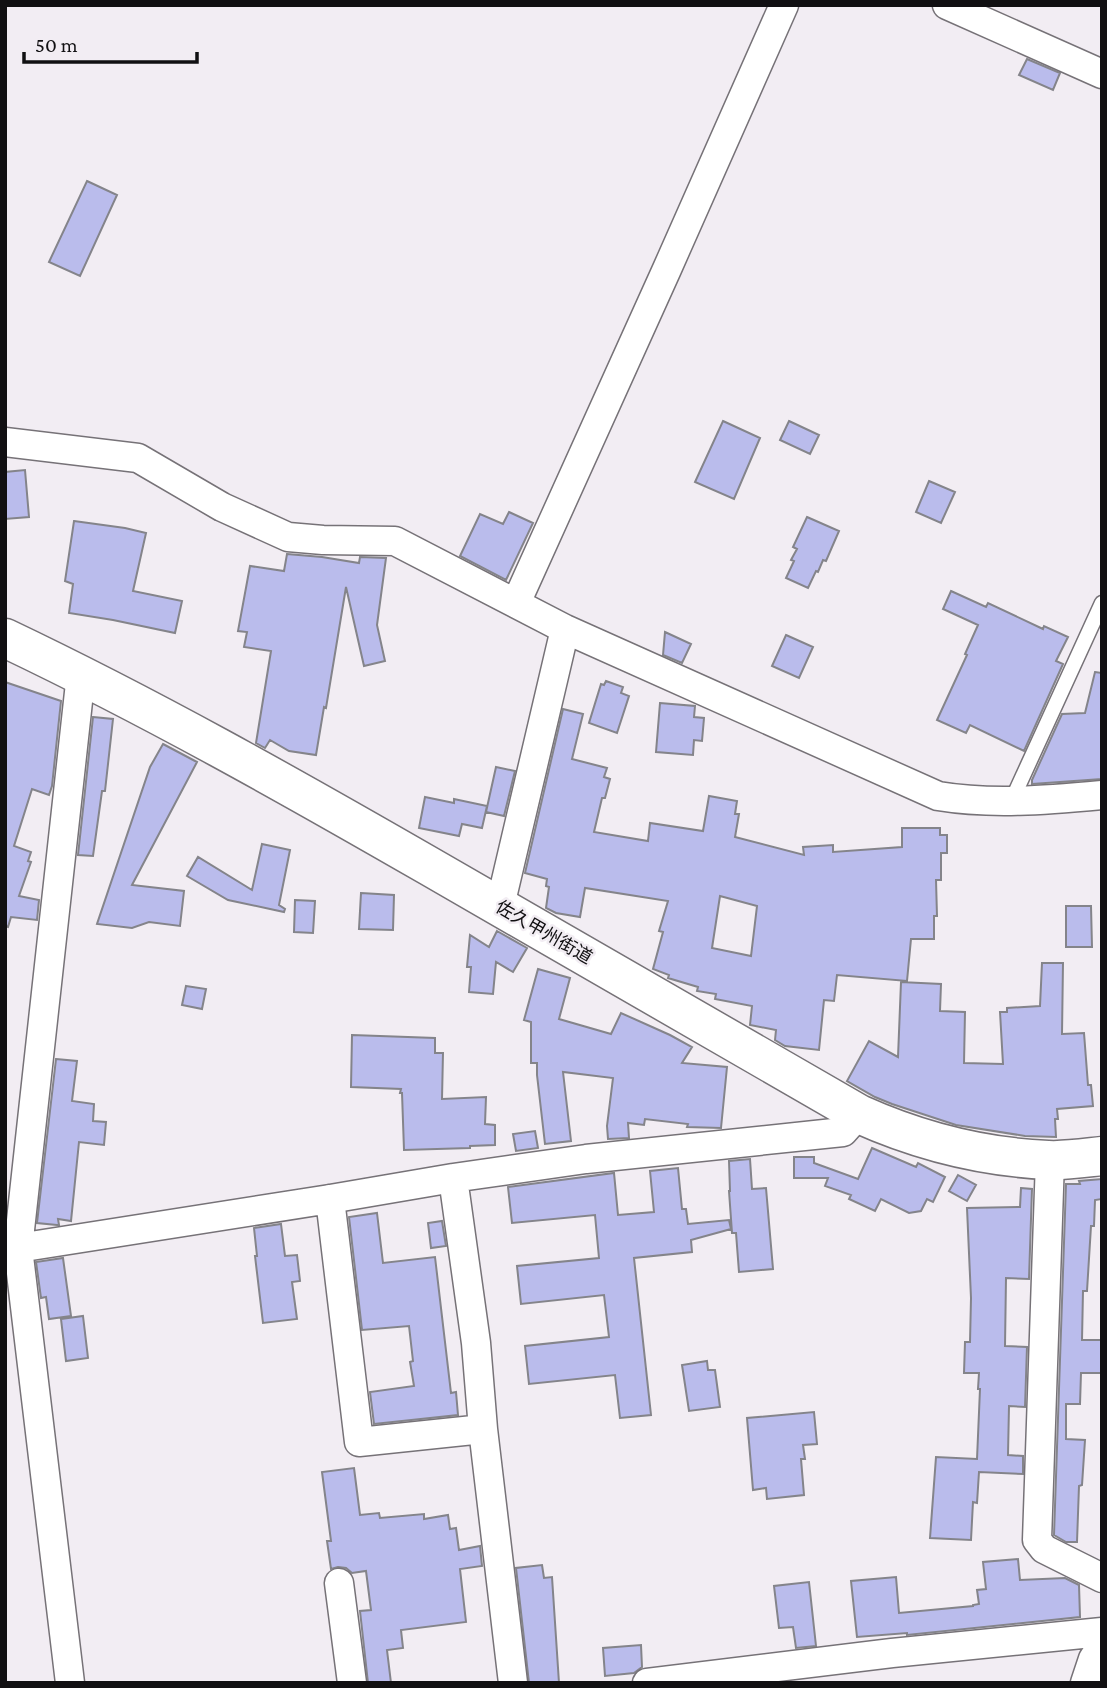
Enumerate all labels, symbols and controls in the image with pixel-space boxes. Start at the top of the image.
scale bar [24,21,198,65]
text: 50 m [35,33,78,57]
street label: 佐久甲州街道 [492,896,596,968]

